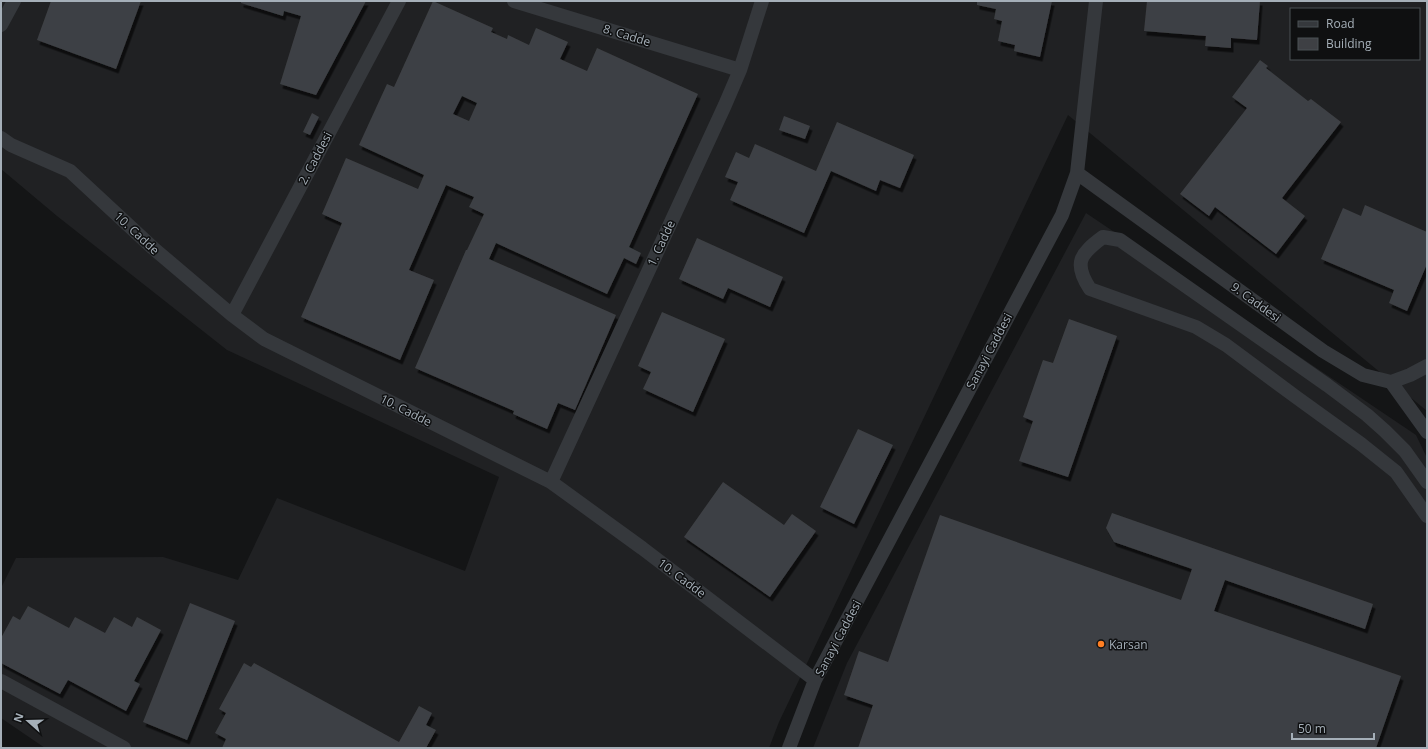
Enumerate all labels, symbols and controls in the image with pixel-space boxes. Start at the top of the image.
legend [1290,8,1420,60]
text: Road [1326,15,1355,32]
street label: 8. Cadde [601,20,653,50]
text: Building [1326,35,1372,52]
street label: 2. Caddesi [294,129,336,187]
street label: 10. Cadde [111,208,163,258]
street label: 1. Cadde [643,217,679,269]
street label: 9. Caddesi [1228,278,1284,326]
street label: Sanayi Caddesi [962,310,1016,392]
street label: 10. Cadde [377,390,435,430]
street label: 10. Cadde [655,554,710,602]
street label: Sanayi Caddesi [811,597,865,679]
place label: Karsan [1109,636,1148,653]
marker: Karsan [1096,639,1106,649]
north arrow [8,701,48,741]
text: N [10,711,27,724]
scale bar [1292,715,1374,741]
text: 50 m [1298,720,1326,737]

